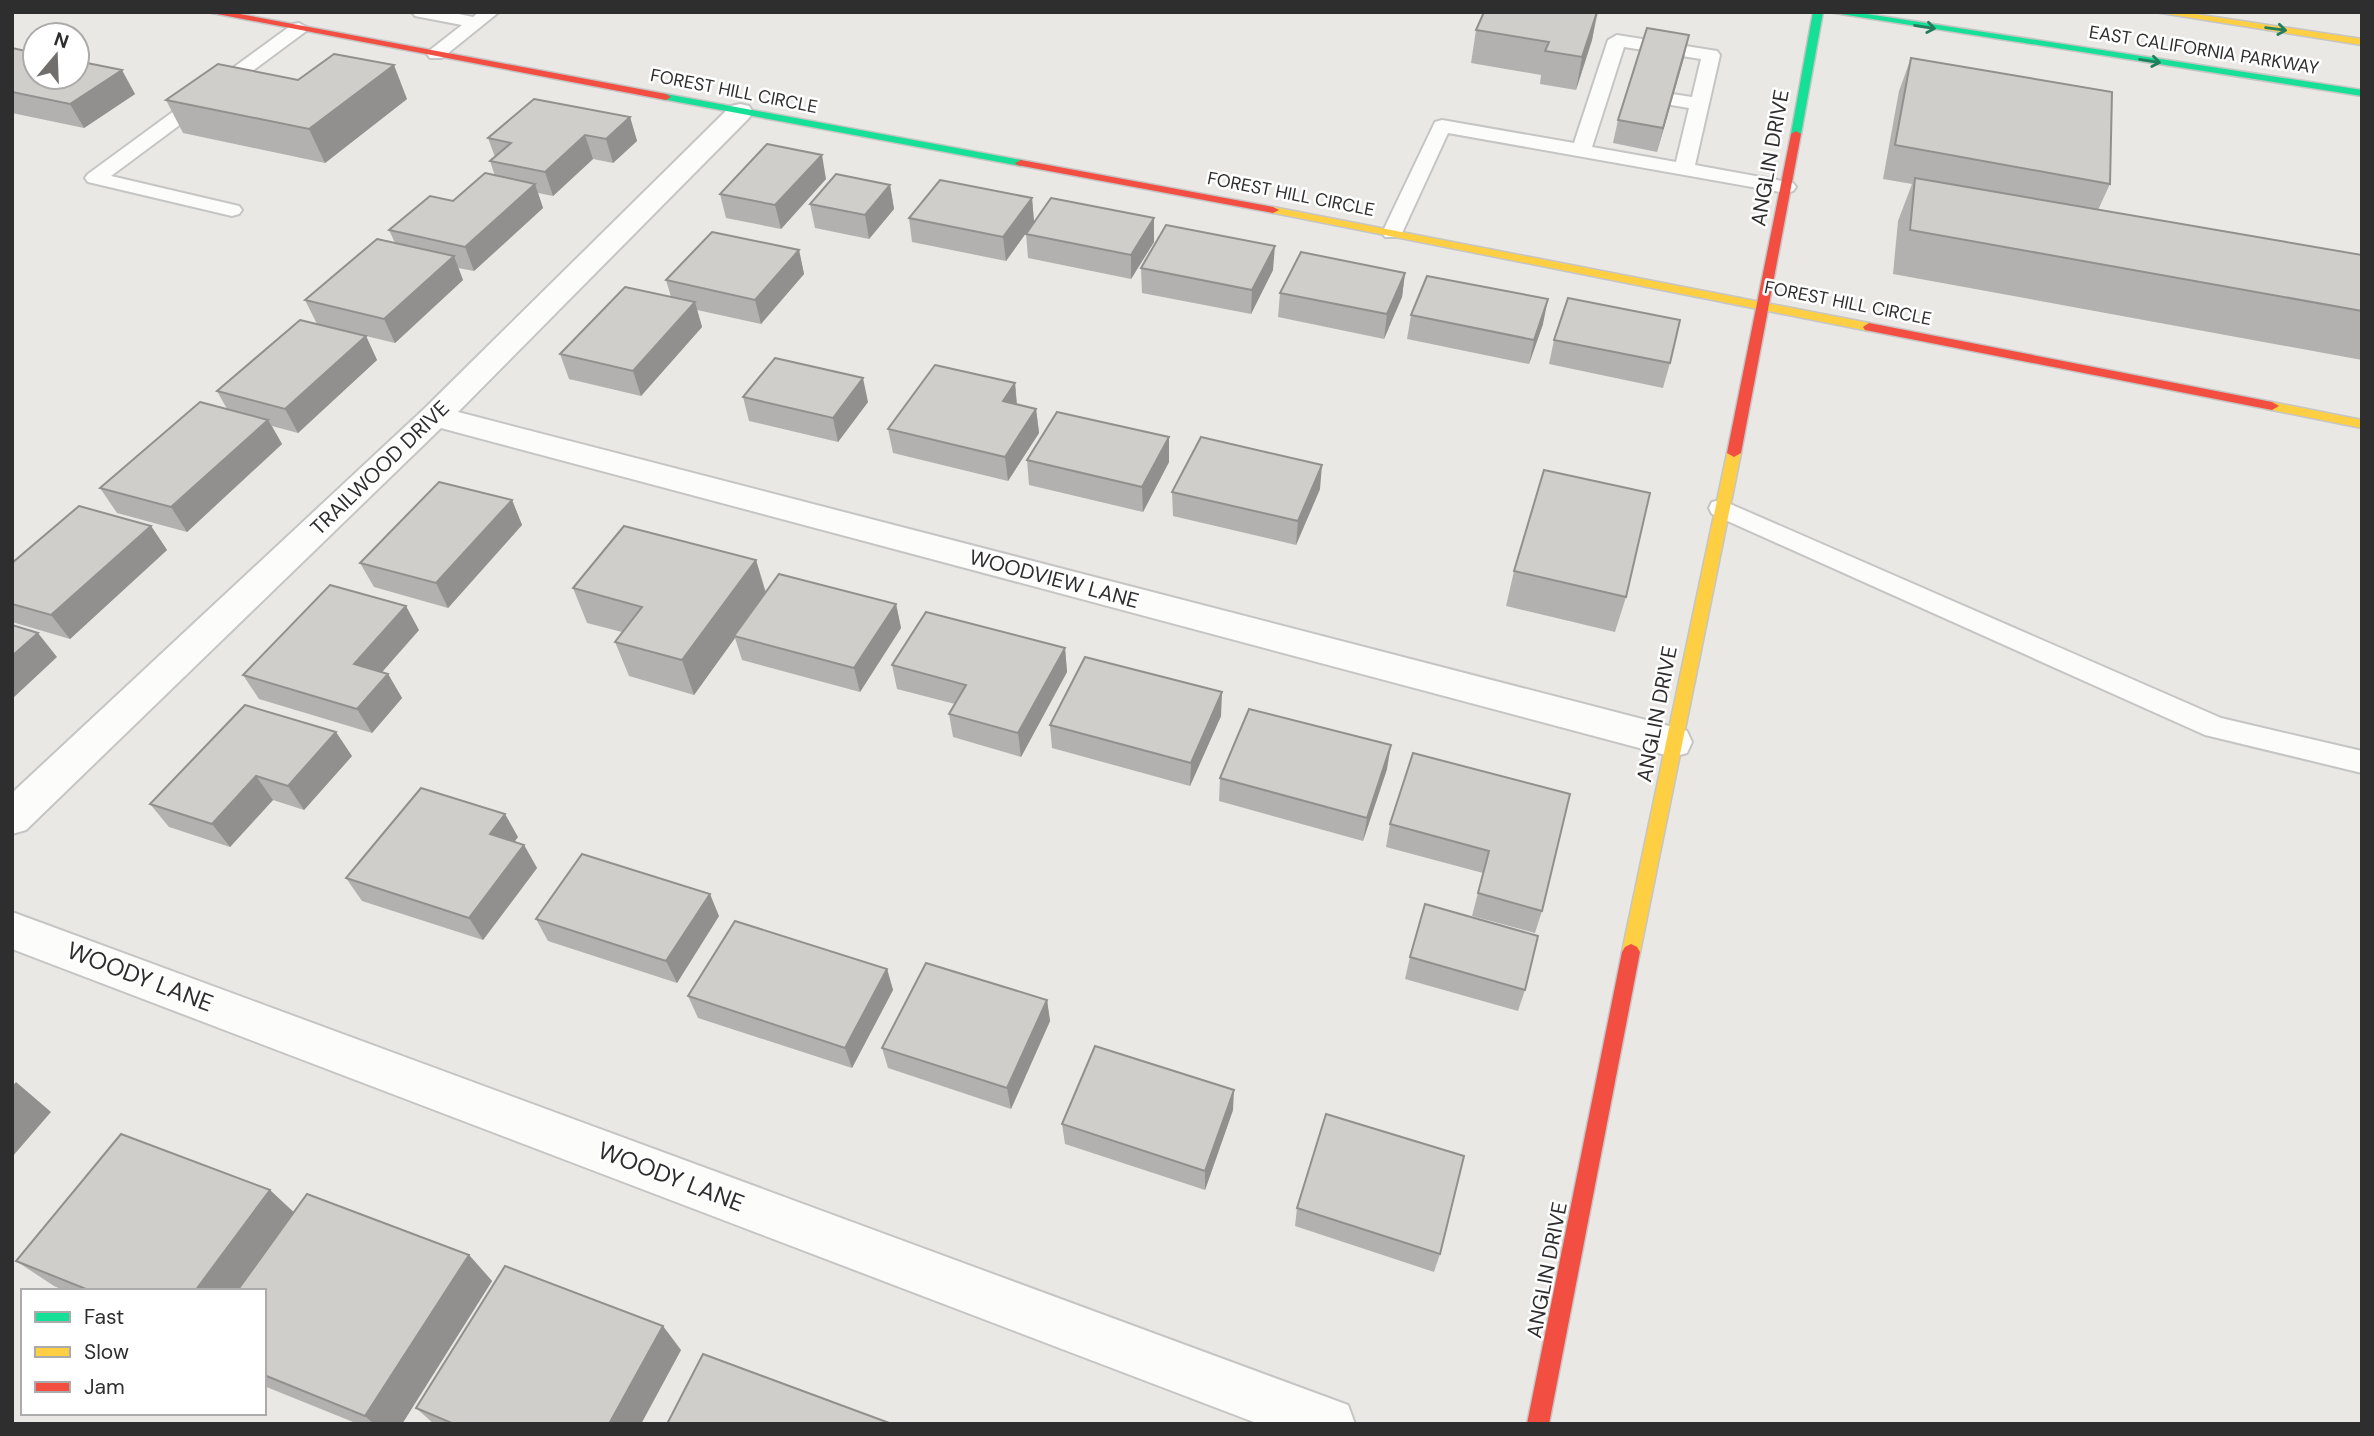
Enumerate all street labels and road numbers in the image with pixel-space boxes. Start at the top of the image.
street label: EAST CALIFORNIA PARKWAY [2087,20,2321,80]
street label: FOREST HILL CIRCLE [648,63,820,119]
street label: ANGLIN DRIVE [1744,88,1796,228]
street label: FOREST HILL CIRCLE [1205,166,1377,222]
street label: FOREST HILL CIRCLE [1762,275,1934,331]
street label: TRAILWOOD DRIVE [305,394,455,542]
street label: WOODVIEW LANE [966,543,1142,615]
street label: ANGLIN DRIVE [1630,643,1684,785]
street label: WOODY LANE [63,934,218,1019]
street label: WOODY LANE [594,1134,749,1219]
street label: ANGLIN DRIVE [1520,1199,1574,1341]

